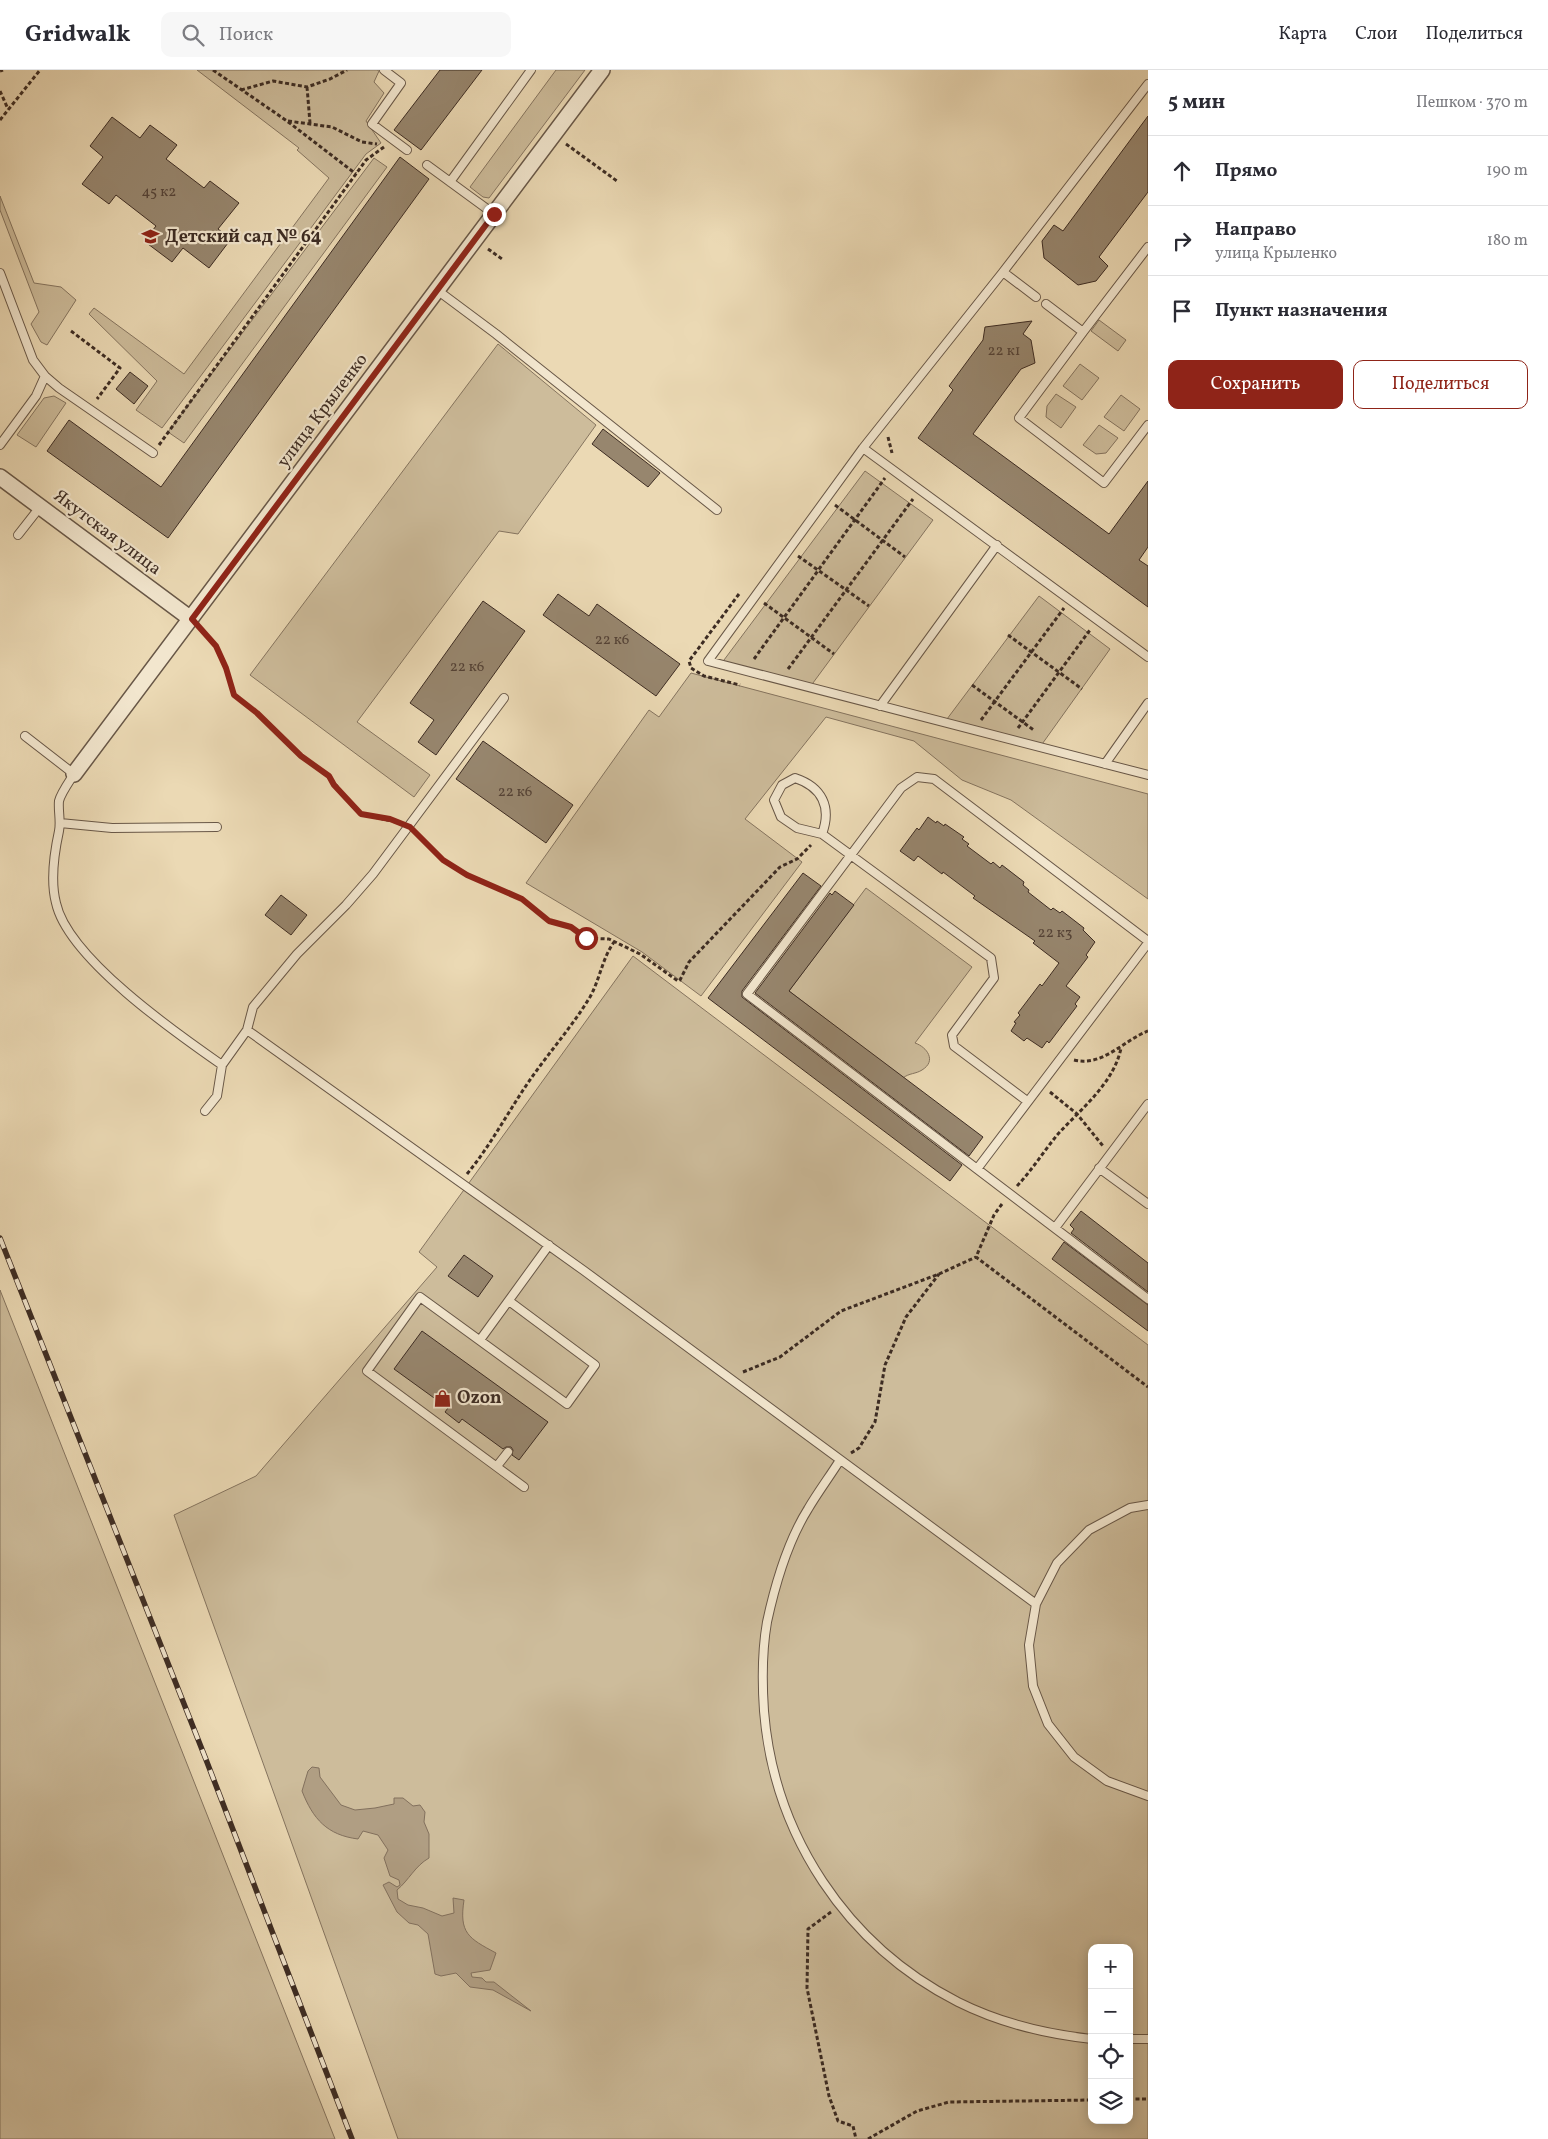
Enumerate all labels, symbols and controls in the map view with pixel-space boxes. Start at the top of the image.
search box [161,12,511,57]
text: Gridwalk [25,18,131,52]
icon: search [179,21,207,49]
text: Поиск [219,22,273,48]
text: Карта [1279,22,1327,47]
text: Слои [1355,22,1397,47]
text: Поделиться [1425,22,1523,47]
text: 5 мин [1168,88,1225,117]
text: Пешком · 370 m [1416,92,1528,114]
icon: ahead [1168,157,1196,185]
text: Прямо [1215,158,1277,184]
text: 190 m [1486,160,1528,182]
house number: 45 к2 [142,182,176,203]
route end [483,203,506,226]
text: Направо [1215,217,1297,243]
place label: Детский сад № 64 [165,225,322,250]
school or university icon: Детский сад № 64 [141,227,161,247]
icon: right [1168,227,1196,255]
text: 180 m [1487,230,1528,252]
text: улица Крыленко [1215,243,1337,265]
icon: arrive [1168,297,1196,325]
text: Пункт назначения [1215,298,1388,324]
house number: 22 к1 [988,341,1020,362]
street label: улица Крыленко [272,349,374,473]
button: Сохранить [1168,360,1343,409]
button: Поделиться [1353,360,1528,409]
street label: Якутская улица [48,484,166,582]
house number: 22 к6 [595,630,629,651]
house number: 22 к6 [450,657,484,678]
house number: 22 к6 [498,782,532,803]
house number: 22 к3 [1038,923,1072,944]
route start [575,927,598,950]
place label: Ozon [457,1386,502,1411]
shop icon: Ozon [433,1388,453,1408]
map controls [1088,1944,1133,2124]
button: + [1088,1944,1133,1989]
button: − [1088,1989,1133,2034]
button: locate [1088,2034,1133,2079]
button: layers [1088,2079,1133,2124]

